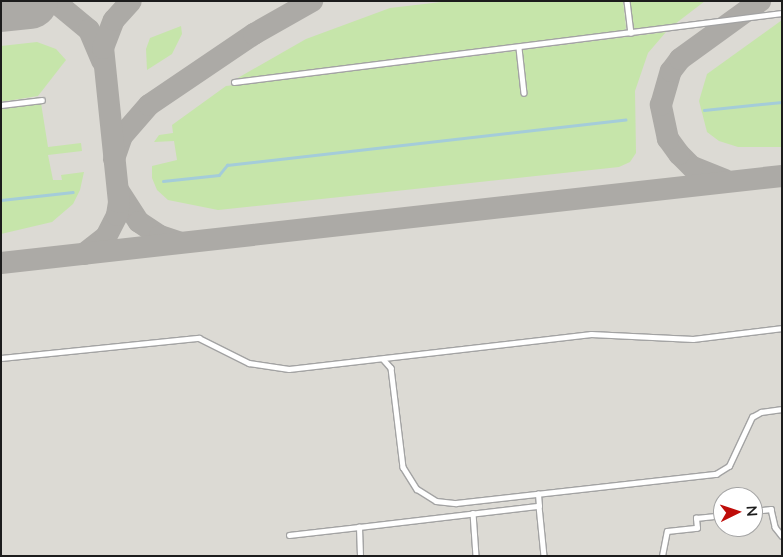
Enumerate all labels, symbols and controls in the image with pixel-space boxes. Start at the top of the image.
north arrow [713,487,763,537]
text: N [744,505,761,517]

